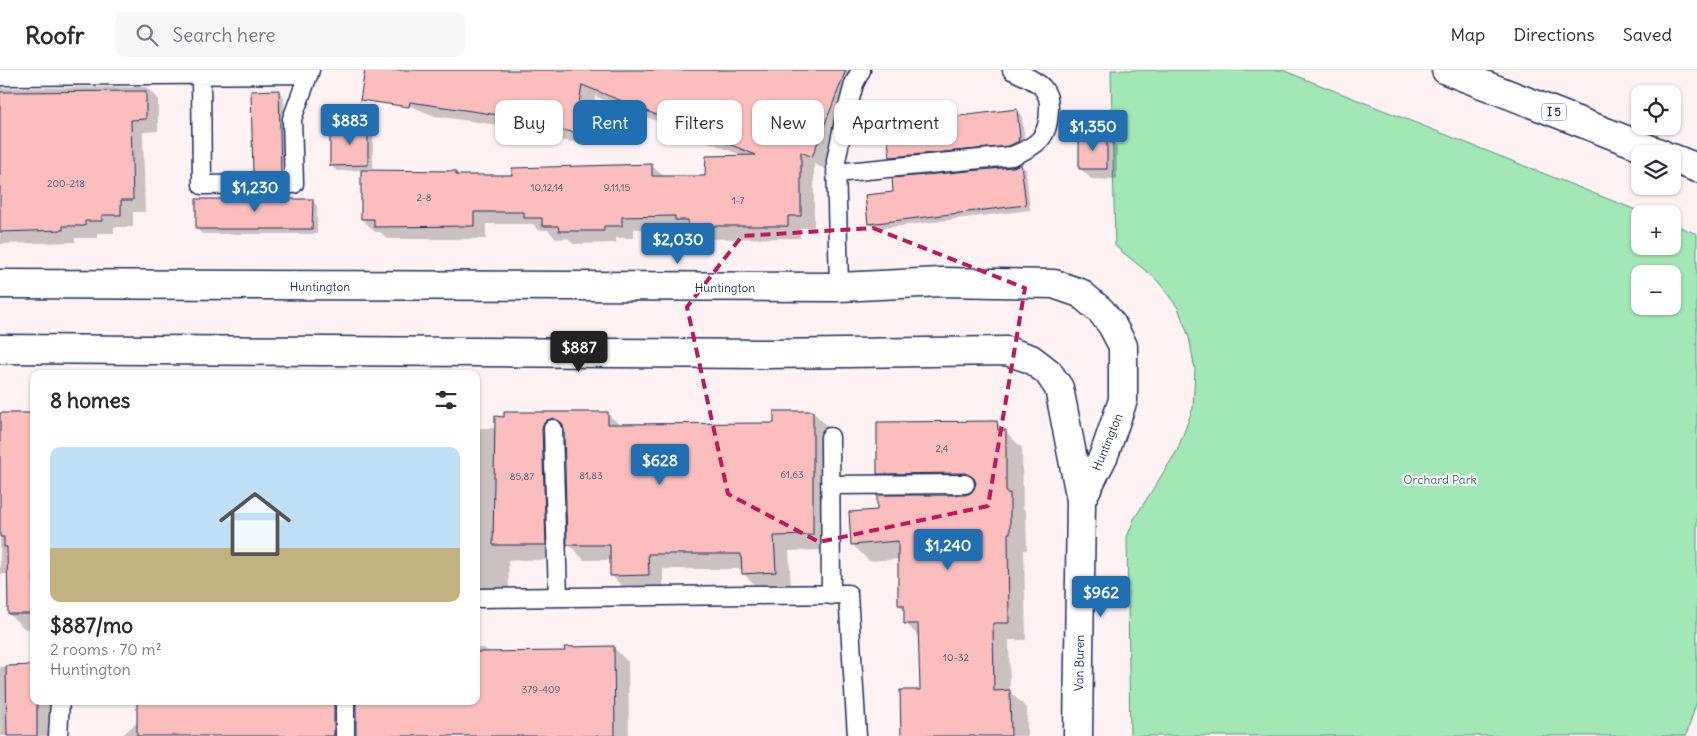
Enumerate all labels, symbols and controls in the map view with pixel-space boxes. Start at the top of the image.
search box [115,12,465,57]
text: Roofr [25,20,85,50]
icon: search [133,21,161,49]
text: Search here [173,23,276,47]
text: Map [1450,23,1485,46]
text: Directions [1513,23,1595,46]
text: Saved [1623,23,1672,46]
map controls [1631,85,1681,315]
button: locate [1631,85,1681,135]
chip: Buy [495,100,563,145]
chip: Rent [573,100,647,145]
chip: Filters [657,100,742,145]
chip: New [752,100,824,145]
chip: Apartment [834,100,957,145]
pin: $883 [320,104,380,146]
road number: I 5 [1542,104,1566,121]
pin: $1,350 [1052,109,1134,152]
text: $883 [332,110,368,130]
text: $1,350 [1069,116,1117,136]
button: layers [1631,145,1681,195]
pin: $1,230 [214,170,296,213]
house number: 200-218 [47,177,85,190]
text: $1,230 [232,177,278,197]
house number: 10,12,14 [530,181,564,194]
house number: 9,11,15 [604,181,631,194]
house number: 2-8 [416,191,432,204]
house number: 1-7 [732,194,744,207]
button: + [1631,205,1681,255]
pin: $2,030 [637,222,719,265]
text: $2,030 [652,229,704,249]
button: − [1631,265,1681,315]
street label: Huntington [290,279,350,294]
street label: Huntington [695,280,755,295]
pin: $887 [549,330,609,373]
text: $887 [561,337,597,357]
icon: filters [432,386,460,414]
text: 8 homes [50,387,130,414]
street label: Huntington [1089,411,1125,473]
house number: 2,4 [935,442,949,455]
pin: $628 [630,444,690,486]
text: $628 [642,450,678,470]
house number: 61,63 [780,468,804,481]
house number: 81,83 [579,469,603,482]
house number: 85,87 [510,470,534,483]
park label: Orchard Park [1403,472,1477,487]
icon: home [210,479,300,569]
pin: $1,240 [907,528,989,571]
text: $1,240 [925,535,971,555]
pin: $962 [1071,576,1131,618]
text: $962 [1083,582,1119,602]
text: $887/mo [50,612,133,639]
street label: Van Buren [1071,635,1087,691]
text: 2 rooms · 70 m² [50,639,162,659]
house number: 10-32 [943,651,969,664]
text: Huntington [50,659,131,679]
house number: 379-409 [522,683,561,696]

